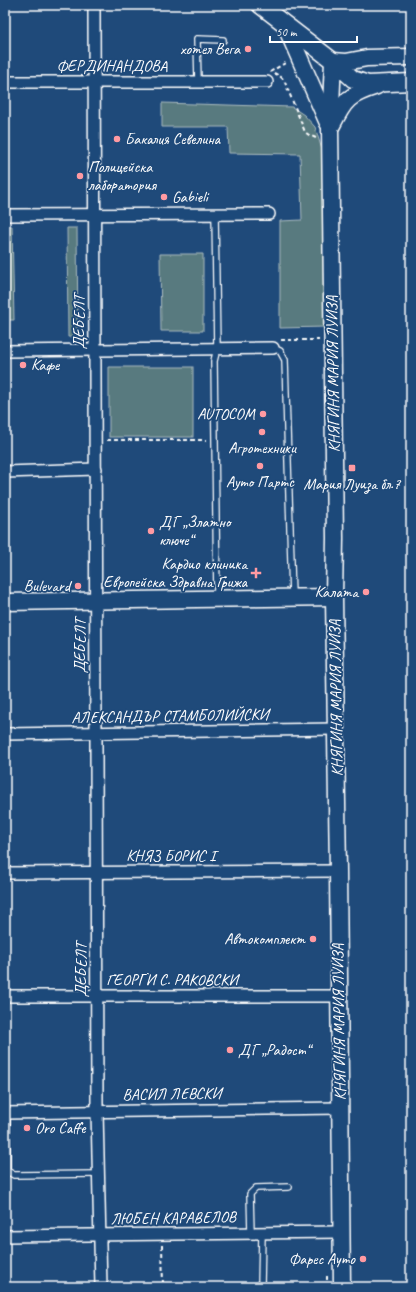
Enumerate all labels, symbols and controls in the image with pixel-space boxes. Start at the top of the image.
scale bar [270,18,357,44]
text: 50 m [276,24,298,40]
place label: хотел Вега [180,39,241,59]
marker: хотел Вега [243,44,253,54]
street label: ФЕРДИНАНДОВА [57,56,168,76]
place label: Бакалия Севелина [125,129,222,149]
marker: Бакалия Севелина [112,134,122,144]
place label: Полицейска лаборатория [88,157,157,195]
marker: Полицейска лаборатория [75,171,85,181]
place label: Gabieli [172,187,210,207]
marker: Gabieli [159,192,169,202]
street label: ДЕБЕЛТ [69,291,89,349]
street label: КНЯГИНЯ МАРИЯ ЛУИЗА [322,294,344,453]
place label: Кафе [31,355,61,375]
marker: Кафе [18,360,28,370]
place label: AUTOCOM [197,404,256,424]
marker: AUTOCOM [258,409,268,419]
marker: Агротехники [257,427,267,437]
place label: Агротехники [228,438,297,458]
marker: Ауто Партс [255,461,265,471]
marker: Мария Луиза бл.7 [347,463,357,473]
place label: Ауто Партс [226,472,295,492]
place label: Мария Луиза бл.7 [304,474,401,494]
place label: ДГ „Златно ключе“ [159,512,233,550]
marker: ДГ „Златно ключе“ [146,526,156,536]
place label: Кардио клиника Европейска Здравна Грижа [103,554,249,592]
marker: Кардио клиника Европейска Здравна Грижа [250,567,262,579]
place label: Bulevard [24,576,73,596]
marker: Bulevard [73,581,83,591]
place label: Калата [315,582,359,602]
marker: Калата [361,587,371,597]
street label: ДЕБЕЛТ [70,615,90,673]
street label: КНЯГИНЯ МАРИЯ ЛУИЗА [325,618,347,777]
street label: АЛЕКСАНДЪР СТАМБОЛИЙСКИ [71,704,272,728]
street label: КНЯЗ БОРИС I [126,846,219,866]
place label: Автокомплект [224,929,306,949]
marker: Автокомплект [308,934,318,944]
street label: ДЕБЕЛТ [71,939,91,997]
street label: КНЯГИНЯ МАРИЯ ЛУИЗА [328,942,350,1101]
street label: ГЕОРГИ С. РАКОВСКИ [106,970,240,990]
place label: ДГ „Радост“ [238,1040,314,1060]
marker: ДГ „Радост“ [225,1045,235,1055]
street label: ВАСИЛ ЛЕВСКИ [122,1083,225,1105]
place label: Oro Caffe [35,1118,87,1138]
marker: Oro Caffe [22,1123,32,1133]
street label: ЛЮБЕН КАРАВЕЛОВ [110,1207,238,1229]
place label: Фарес Ауто [289,1249,356,1269]
marker: Фарес Ауто [358,1254,368,1264]

